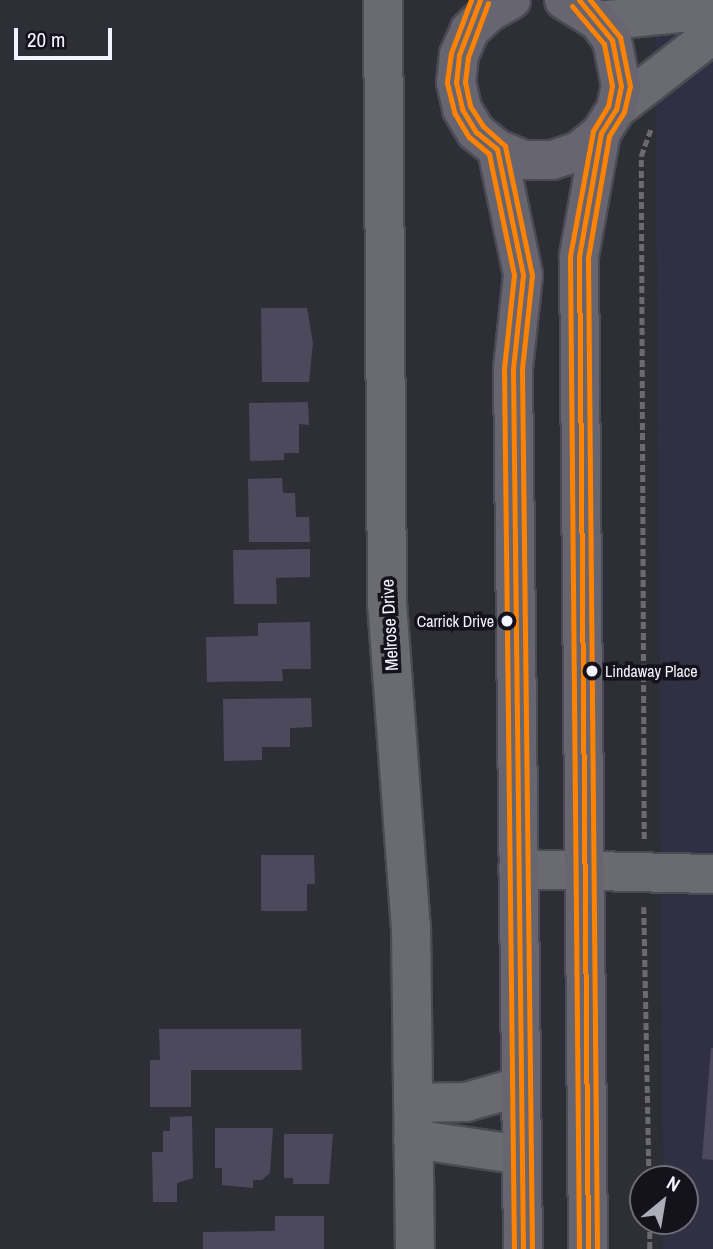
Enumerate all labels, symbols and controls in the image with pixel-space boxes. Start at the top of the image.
scale bar [18,14,116,58]
text: 20 m [27,25,65,54]
street label: Melrose Drive [377,579,403,671]
place label: Carrick Drive [417,611,494,631]
marker: Carrick Drive [500,614,514,628]
place label: Lindaway Place [605,661,698,681]
marker: Lindaway Place [585,664,599,678]
north arrow [629,1165,699,1235]
text: N [662,1169,685,1198]

